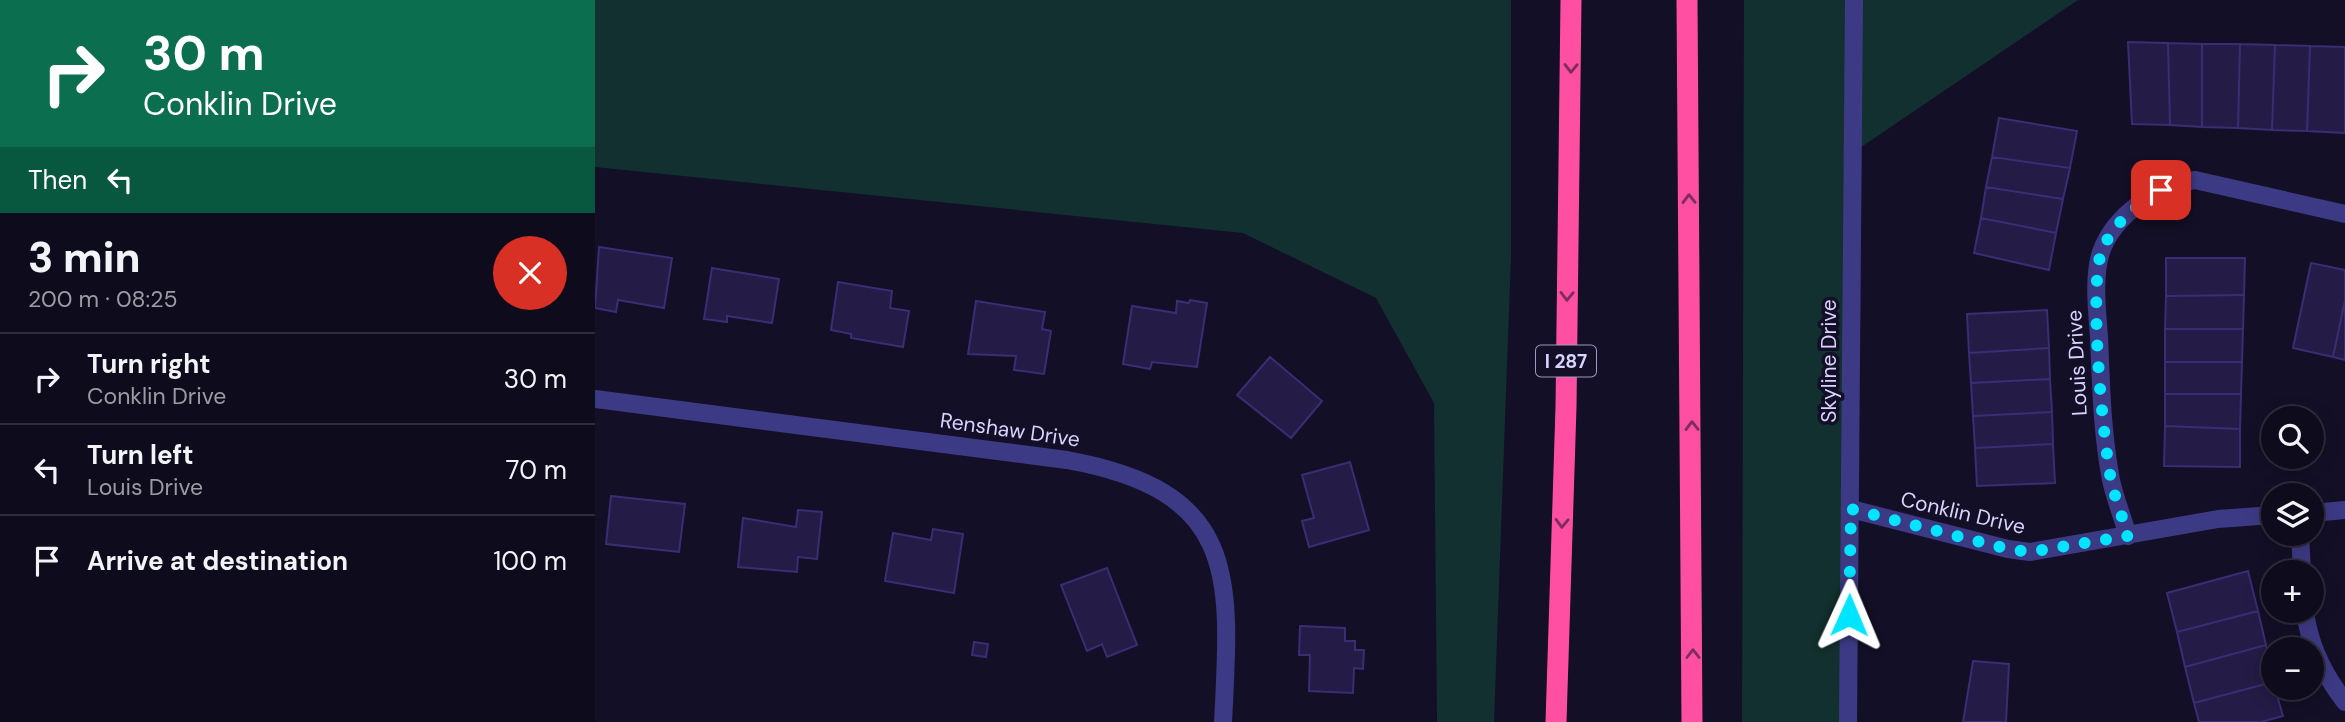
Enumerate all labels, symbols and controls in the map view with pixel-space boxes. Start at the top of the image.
text: 30 m [143,21,265,85]
icon: right [28,28,119,119]
one-way arrow [1563,63,1578,74]
text: Conklin Drive [143,83,337,125]
pin [2131,160,2191,220]
icon: left [101,161,139,199]
text: Then [28,163,87,197]
icon: arrive [2142,171,2180,209]
one-way arrow [1681,193,1697,204]
text: 3 min [28,230,141,285]
button: close [493,236,567,310]
text: 200 m · 08:25 [28,284,178,314]
one-way arrow [1560,290,1575,301]
street label: Skyline Drive [1815,299,1843,423]
street label: Louis Drive [2060,309,2094,417]
road number: I 287 [1536,346,1596,376]
text: Turn right [87,347,211,381]
icon: right [28,360,66,398]
text: 30 m [504,362,567,396]
text: Conklin Drive [87,381,226,411]
street label: Renshaw Drive [938,406,1082,454]
map controls [2261,406,2324,700]
button: search [2261,406,2324,469]
one-way arrow [1684,421,1700,431]
text: Turn left [87,438,194,472]
icon: left [28,451,66,489]
text: 70 m [506,453,567,487]
text: Louis Drive [87,472,203,502]
button: layers [2261,483,2324,546]
street label: Conklin Drive [1898,485,2028,541]
one-way arrow [1554,518,1570,529]
icon: arrive [28,542,66,580]
text: Arrive at destination [87,544,348,578]
text: 100 m [493,544,567,578]
button: + [2261,560,2324,623]
position arrow [1812,578,1886,652]
button: − [2261,637,2324,700]
one-way arrow [1685,648,1701,659]

